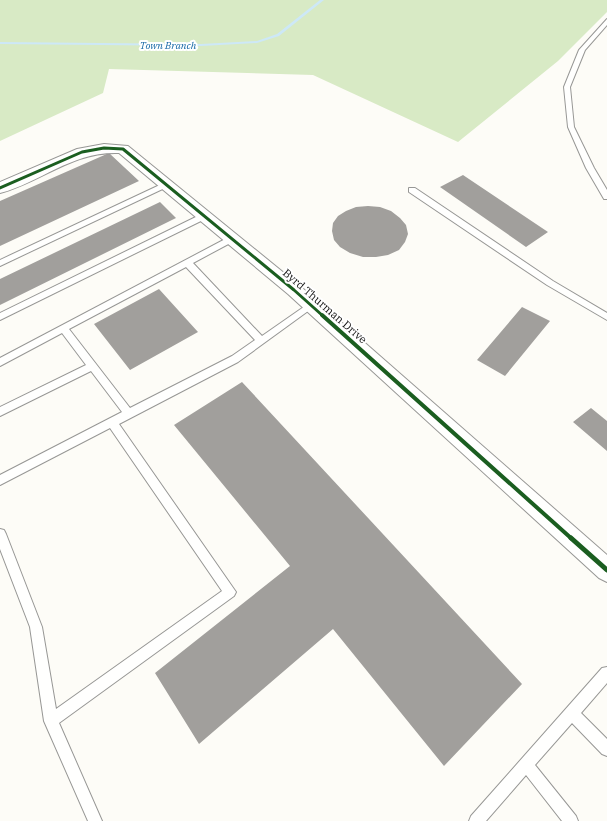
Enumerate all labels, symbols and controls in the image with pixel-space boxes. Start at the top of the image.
water label: Town Branch [140,39,197,52]
street label: Byrd Thurman Drive [280,266,370,346]

